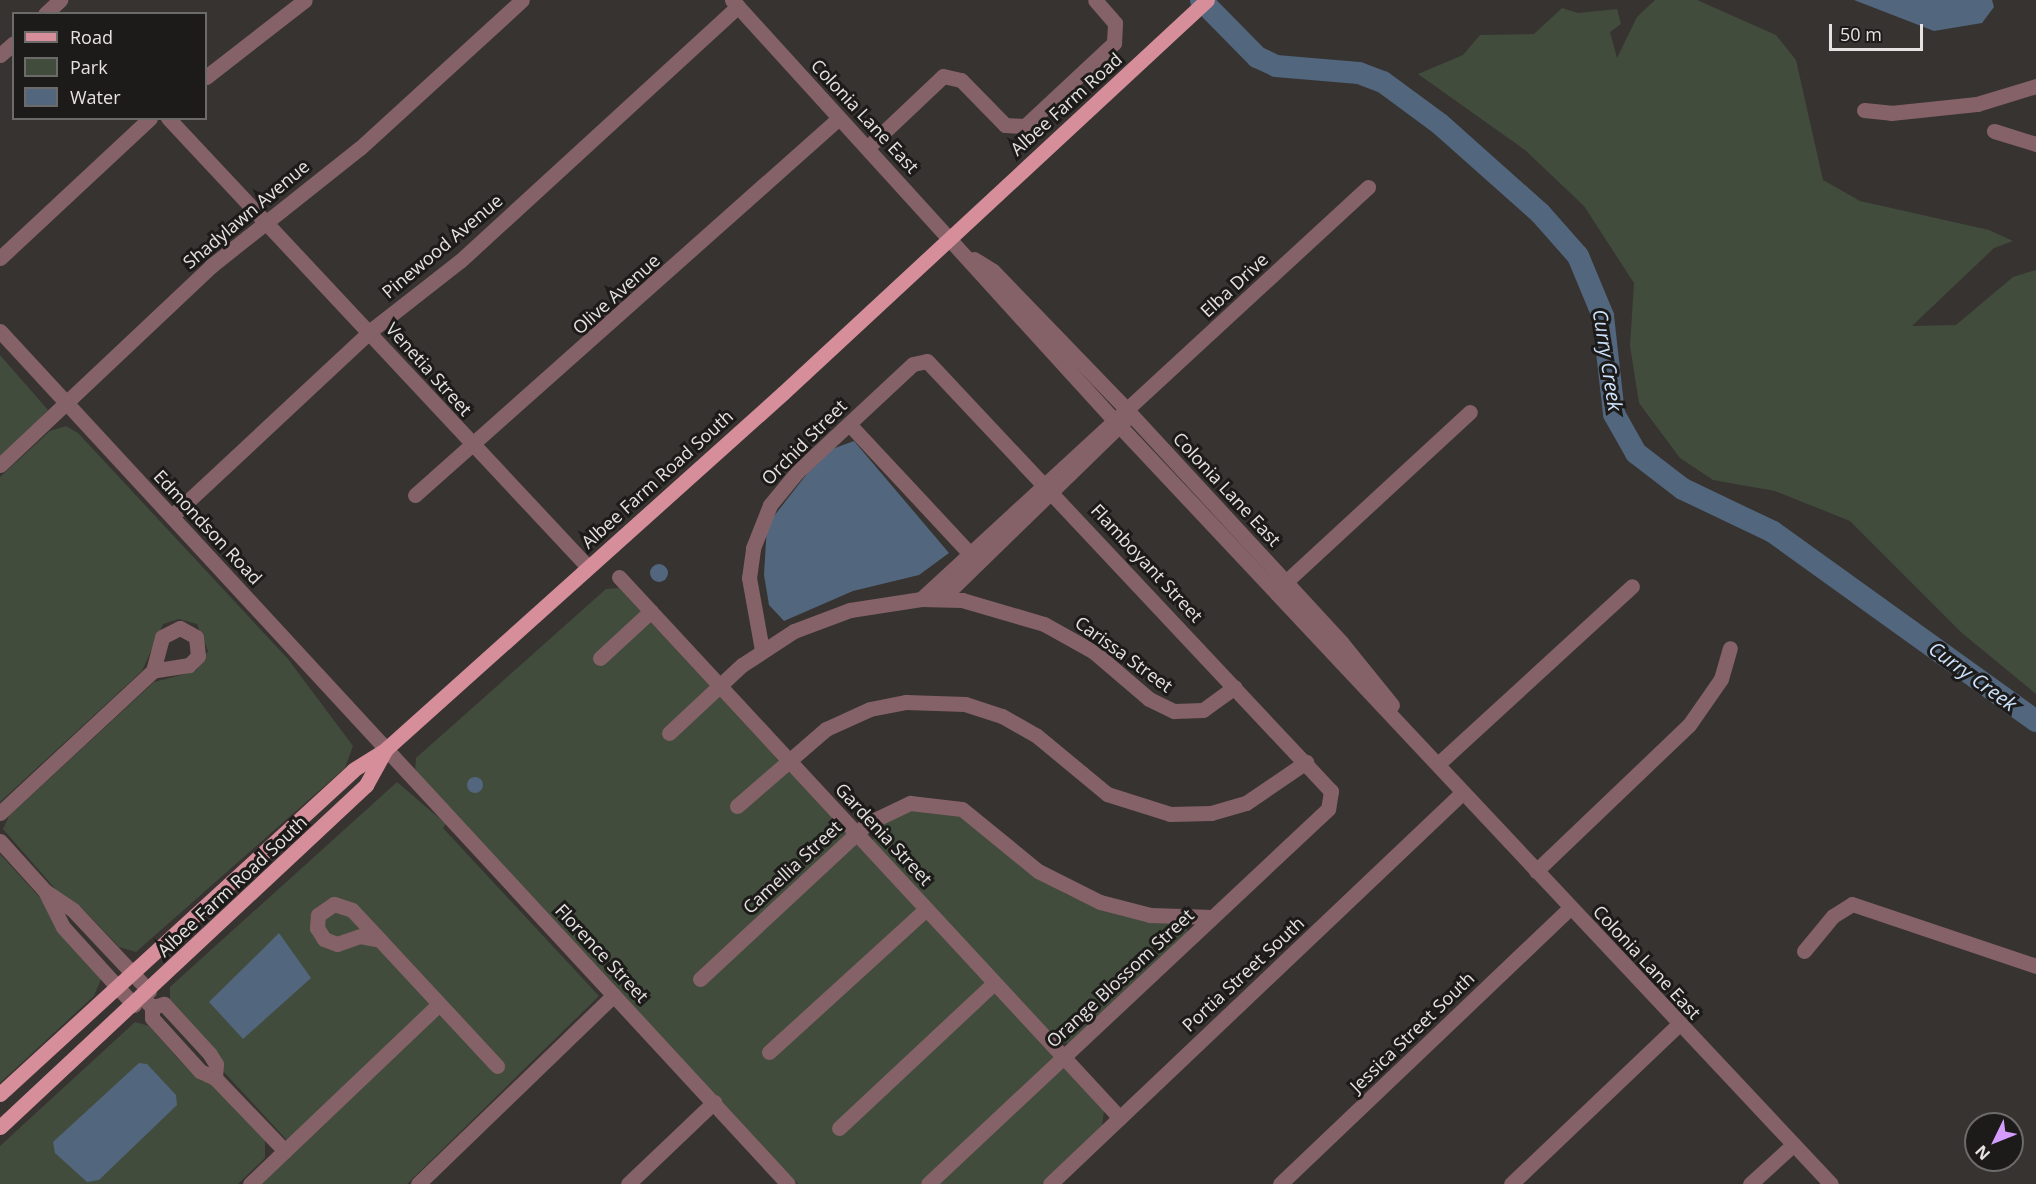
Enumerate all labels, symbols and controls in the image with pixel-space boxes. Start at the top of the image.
legend [12,12,207,120]
scale bar [1832,12,1926,50]
text: 50 m [1840,22,1882,46]
text: Road [70,25,113,49]
street label: Albee Farm Road [1006,48,1126,160]
text: Park [70,55,108,79]
street label: Colonia Lane East [807,55,923,177]
text: Water [70,85,121,109]
street label: Shadylawn Avenue [179,155,313,273]
street label: Pinewood Avenue [377,189,507,303]
street label: Elba Drive [1196,248,1272,322]
street label: Olive Avenue [568,249,664,339]
water label: Curry Creek [1588,307,1628,413]
street label: Venetia Street [382,318,476,420]
street label: Orchid Street [757,395,851,489]
street label: Albee Farm Road South [577,405,737,553]
street label: Colonia Lane East [1169,428,1285,550]
street label: Edmondson Road [149,465,267,589]
street label: Flamboyant Street [1087,499,1207,627]
street label: Carissa Street [1071,611,1177,697]
water label: Curry Creek [1924,636,2022,716]
street label: Gardenia Street [831,778,937,890]
street label: Albee Farm Road South [153,811,311,961]
street label: Camellia Street [738,816,846,918]
street label: Florence Street [551,899,653,1007]
street label: Colonia Lane East [1589,901,1705,1023]
street label: Orange Blossom Street [1042,904,1198,1052]
street label: Portia Street South [1178,912,1308,1036]
street label: Jessica Street South [1345,967,1479,1097]
north arrow [1964,1112,2024,1172]
text: N [1970,1141,1995,1165]

